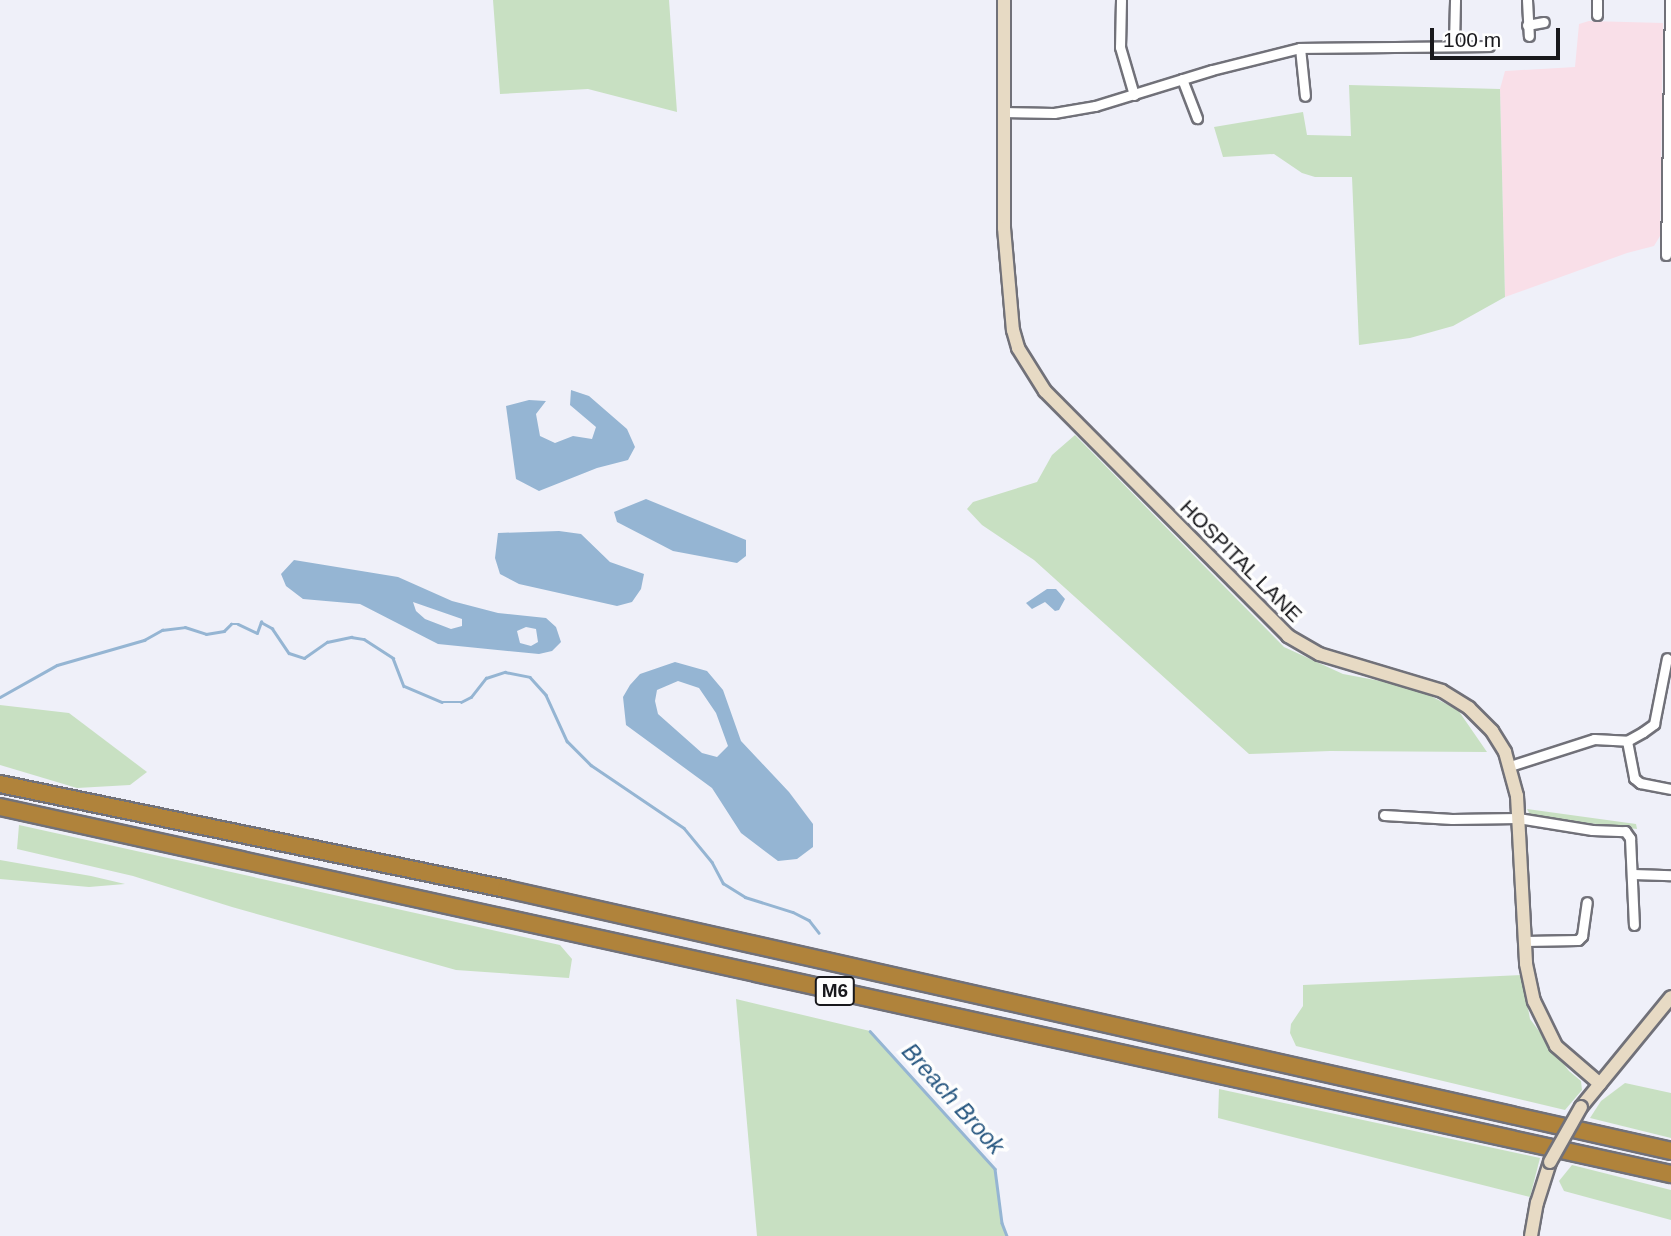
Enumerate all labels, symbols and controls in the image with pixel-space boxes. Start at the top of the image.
scale bar [1433,14,1562,58]
text: 100 m [1443,28,1501,51]
street label: HOSPITAL LANE [1174,494,1308,628]
road number: M6 [814,976,856,1007]
water label: Breach Brook [896,1038,1010,1160]

